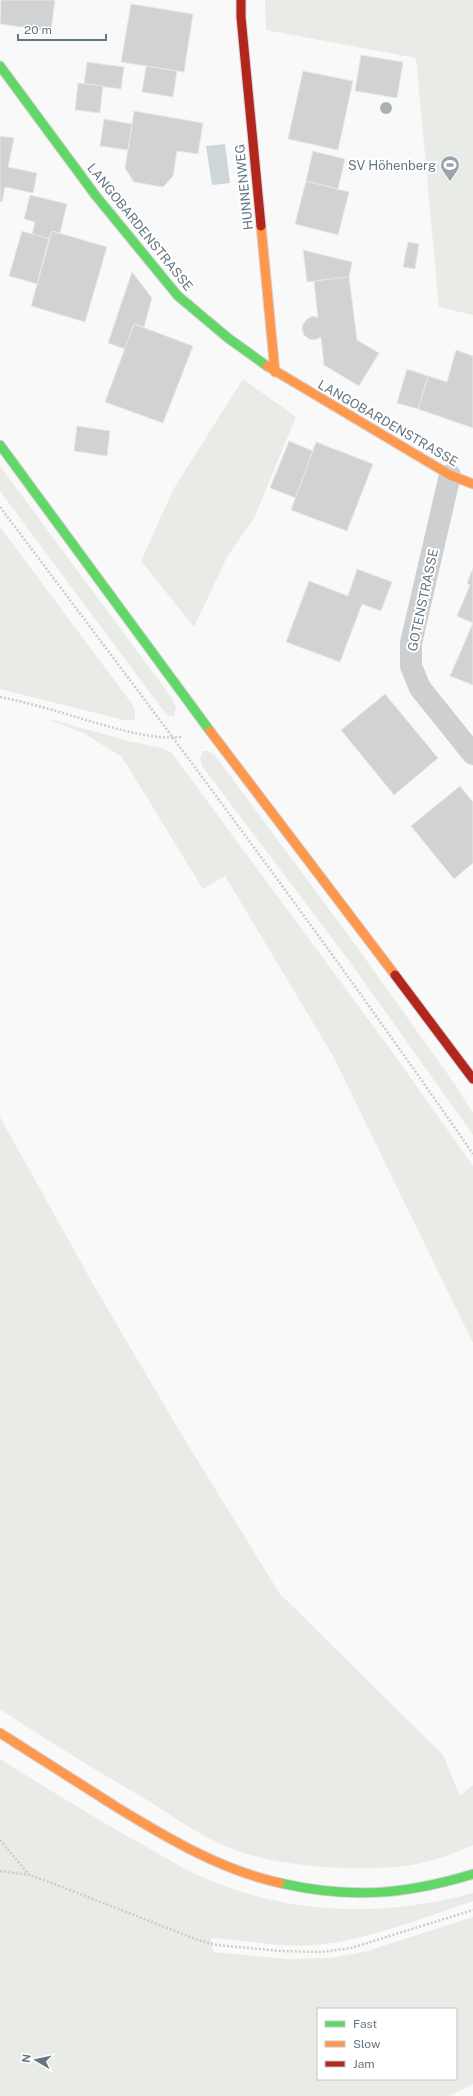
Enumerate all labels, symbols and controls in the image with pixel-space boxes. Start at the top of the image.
scale bar [18,16,106,42]
text: 20 m [24,23,52,37]
street label: HUNNENWEG [232,143,256,231]
sports icon: SV Höhenberg [439,154,461,182]
place label: SV Höhenberg [348,158,436,173]
street label: LANGOBARDENSTRASSE [84,160,196,294]
street label: LANGOBARDENSTRASSE [315,377,461,469]
street label: GOTENSTRASSE [405,547,441,653]
legend [317,2008,457,2080]
text: Fast [353,2017,378,2031]
text: Slow [353,2037,381,2051]
north arrow [16,2040,56,2080]
text: N [20,2053,33,2064]
text: Jam [353,2057,375,2071]

